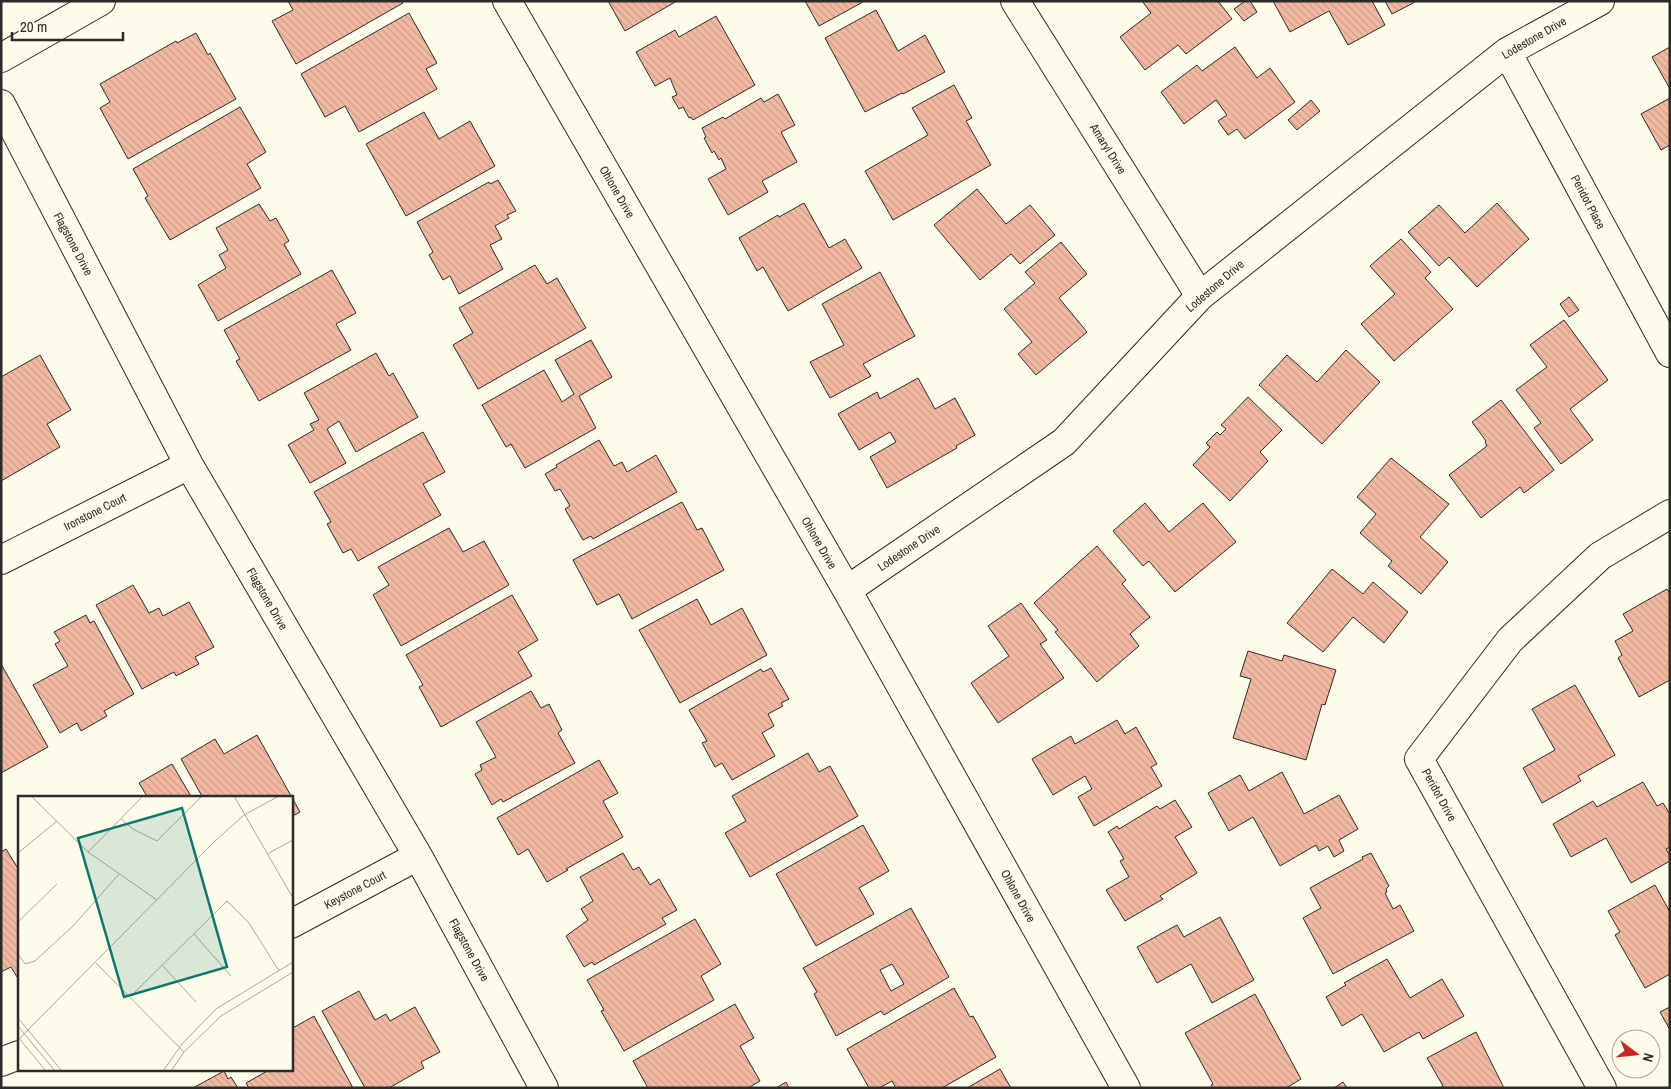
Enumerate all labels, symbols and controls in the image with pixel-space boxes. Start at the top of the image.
scale bar [12,10,124,42]
street label: Lodestone Drive [1499,13,1569,63]
text: 20 m [20,16,47,37]
street label: Amaryl Drive [1086,120,1130,177]
street label: Ohlone Drive [596,163,638,221]
street label: Peridot Place [1567,172,1609,232]
street label: Flagstone Drive [50,210,96,278]
street label: Lodestone Drive [1182,256,1248,316]
street label: Ironstone Court [61,489,129,535]
street label: Ohlone Drive [798,514,840,572]
street label: Lodestone Drive [875,521,943,575]
street label: Flagstone Drive [243,565,291,633]
street label: Peridot Drive [1418,766,1460,824]
inset map [18,796,292,1072]
street label: Keystone Court [321,867,389,913]
street label: Ohlone Drive [997,867,1039,925]
street label: Flagstone Drive [445,916,493,984]
north arrow [1611,1029,1661,1079]
text: N [1639,1051,1658,1064]

